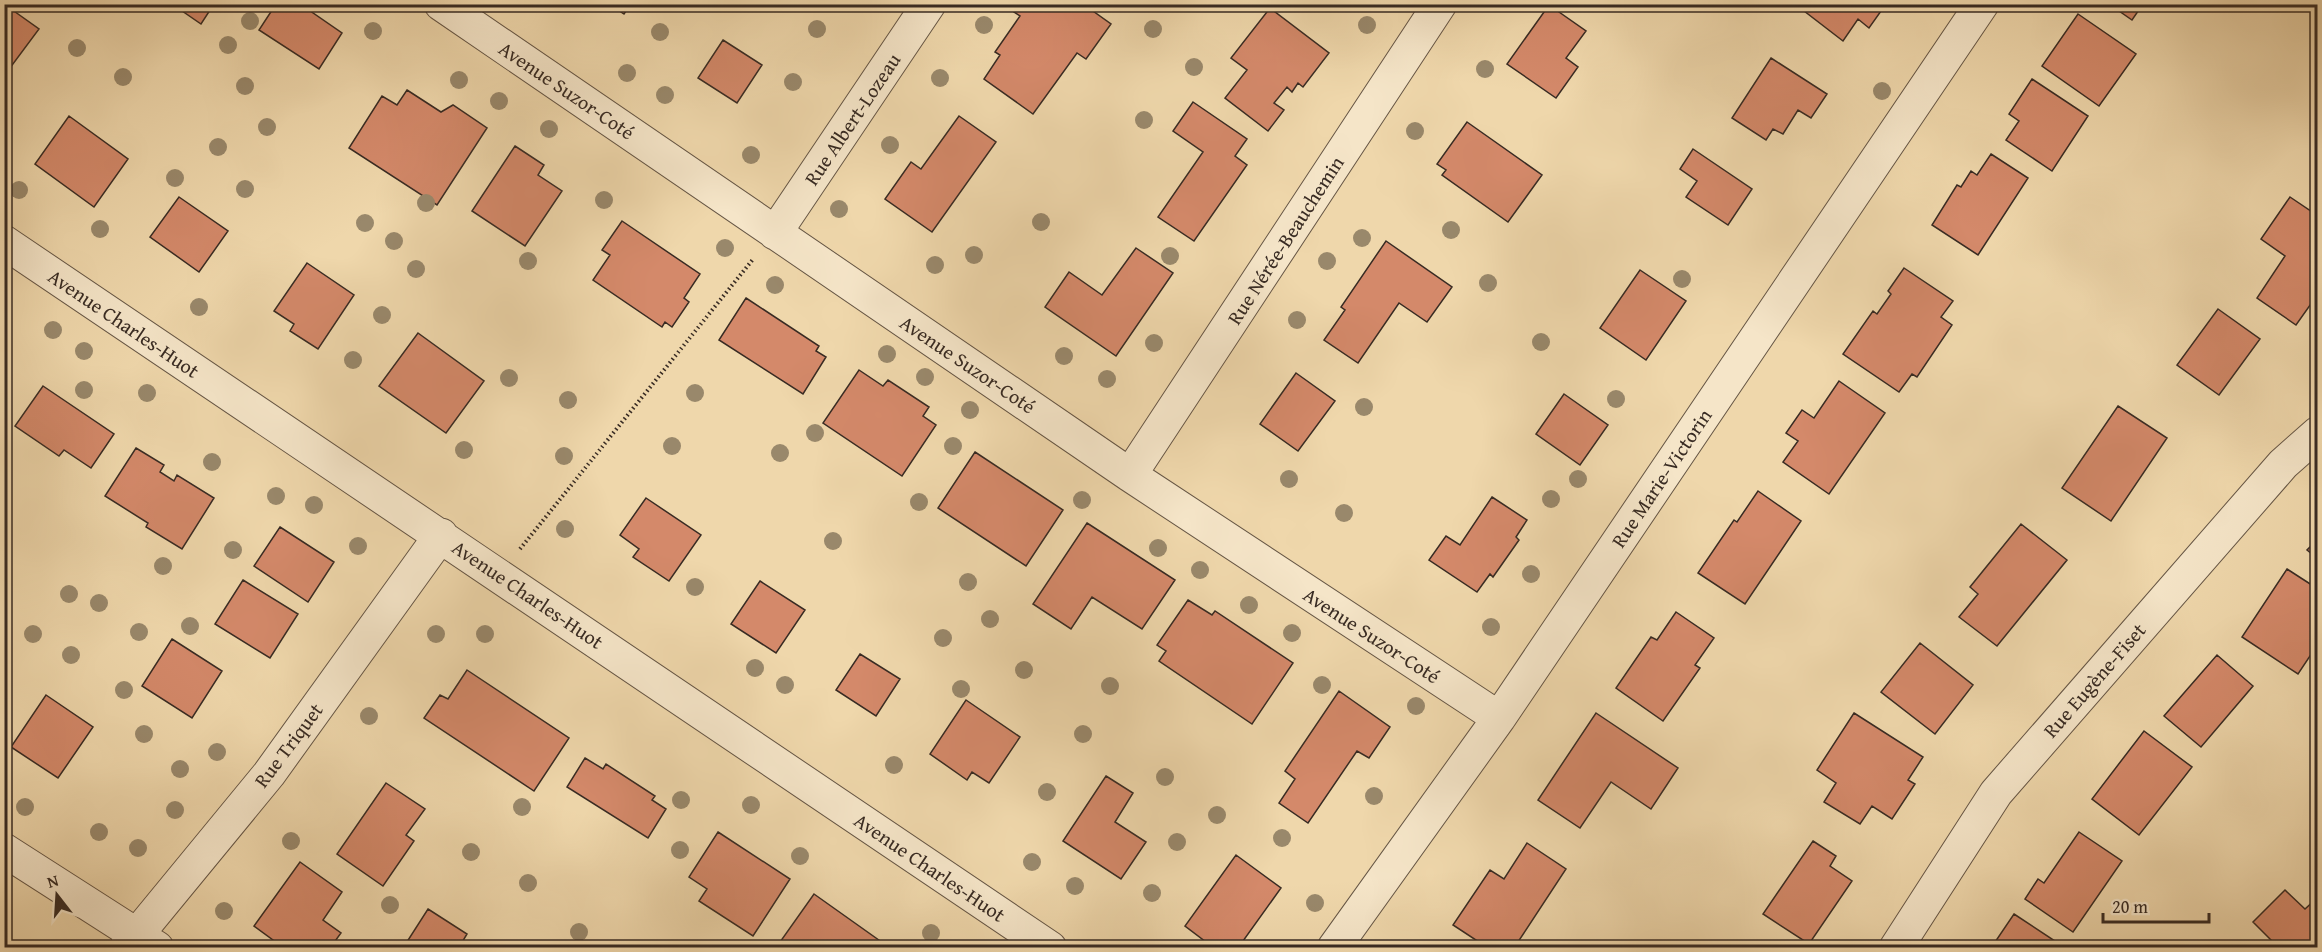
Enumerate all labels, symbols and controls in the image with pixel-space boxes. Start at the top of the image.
street label: Avenue Suzor-Coté [493,34,641,146]
street label: Rue Albert-Lozeau [797,47,907,191]
street label: Rue Nérée-Beauchemin [1220,150,1350,330]
street label: Avenue Charles-Huot [43,262,205,384]
street label: Avenue Suzor-Coté [894,308,1042,420]
street label: Rue Marie-Victorin [1604,403,1718,553]
street label: Avenue Charles-Huot [447,533,609,655]
street label: Avenue Suzor-Coté [1298,580,1446,690]
street label: Rue Eugène-Fiset [2036,616,2152,744]
street label: Rue Triquet [247,697,329,793]
street label: Avenue Charles-Huot [849,806,1011,928]
north arrow [27,865,87,925]
text: N [44,868,62,894]
scale bar [2103,886,2210,924]
text: 20 m [2112,893,2148,920]

